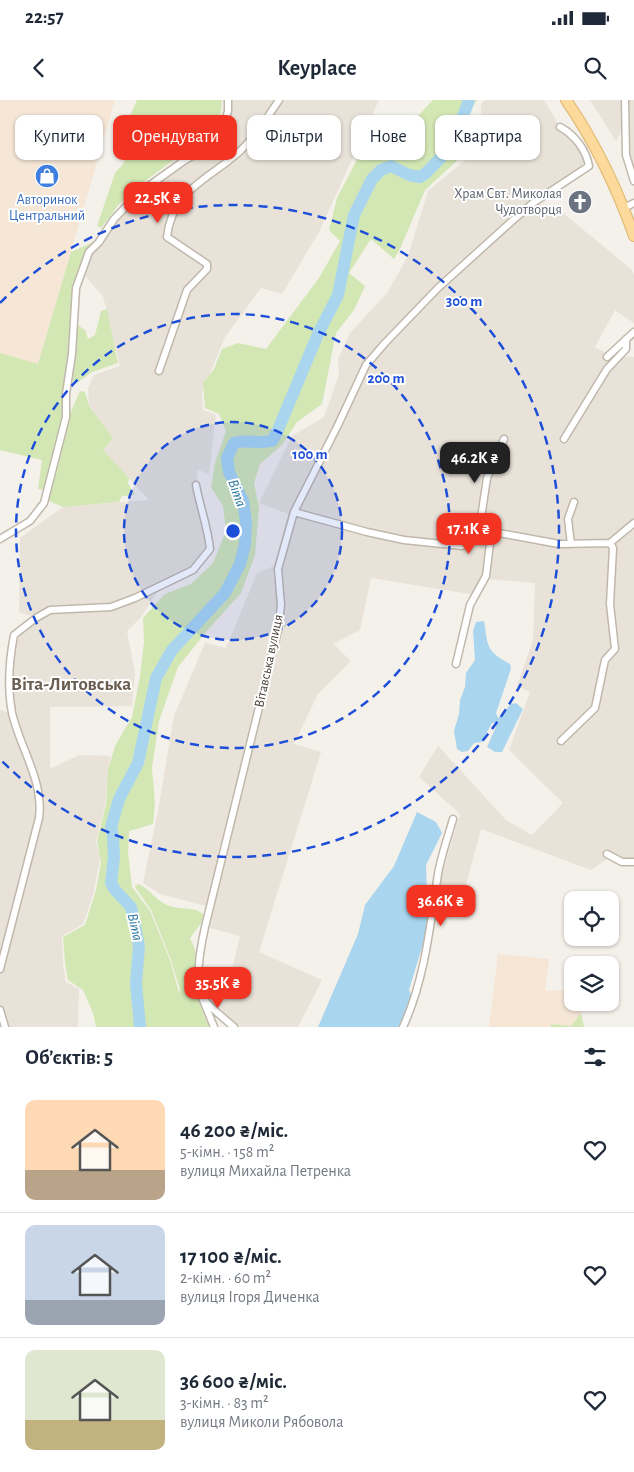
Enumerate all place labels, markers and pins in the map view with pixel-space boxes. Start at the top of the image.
shop icon: Авторинок Центральний [34,163,60,189]
pin: 22.5K ₴ [112,182,204,224]
place label: Храм Свт. Миколая Чудотворця [454,187,562,217]
church icon: Храм Свт. Миколая Чудотворця [567,189,593,215]
place label: Авторинок Центральний [9,193,85,223]
pin: 46.2K ₴ [429,442,521,484]
pin: 17.1K ₴ [423,512,515,555]
centre of rings [224,522,242,540]
pin: 36.6K ₴ [395,884,487,927]
pin: 35.5K ₴ [172,966,264,1009]

